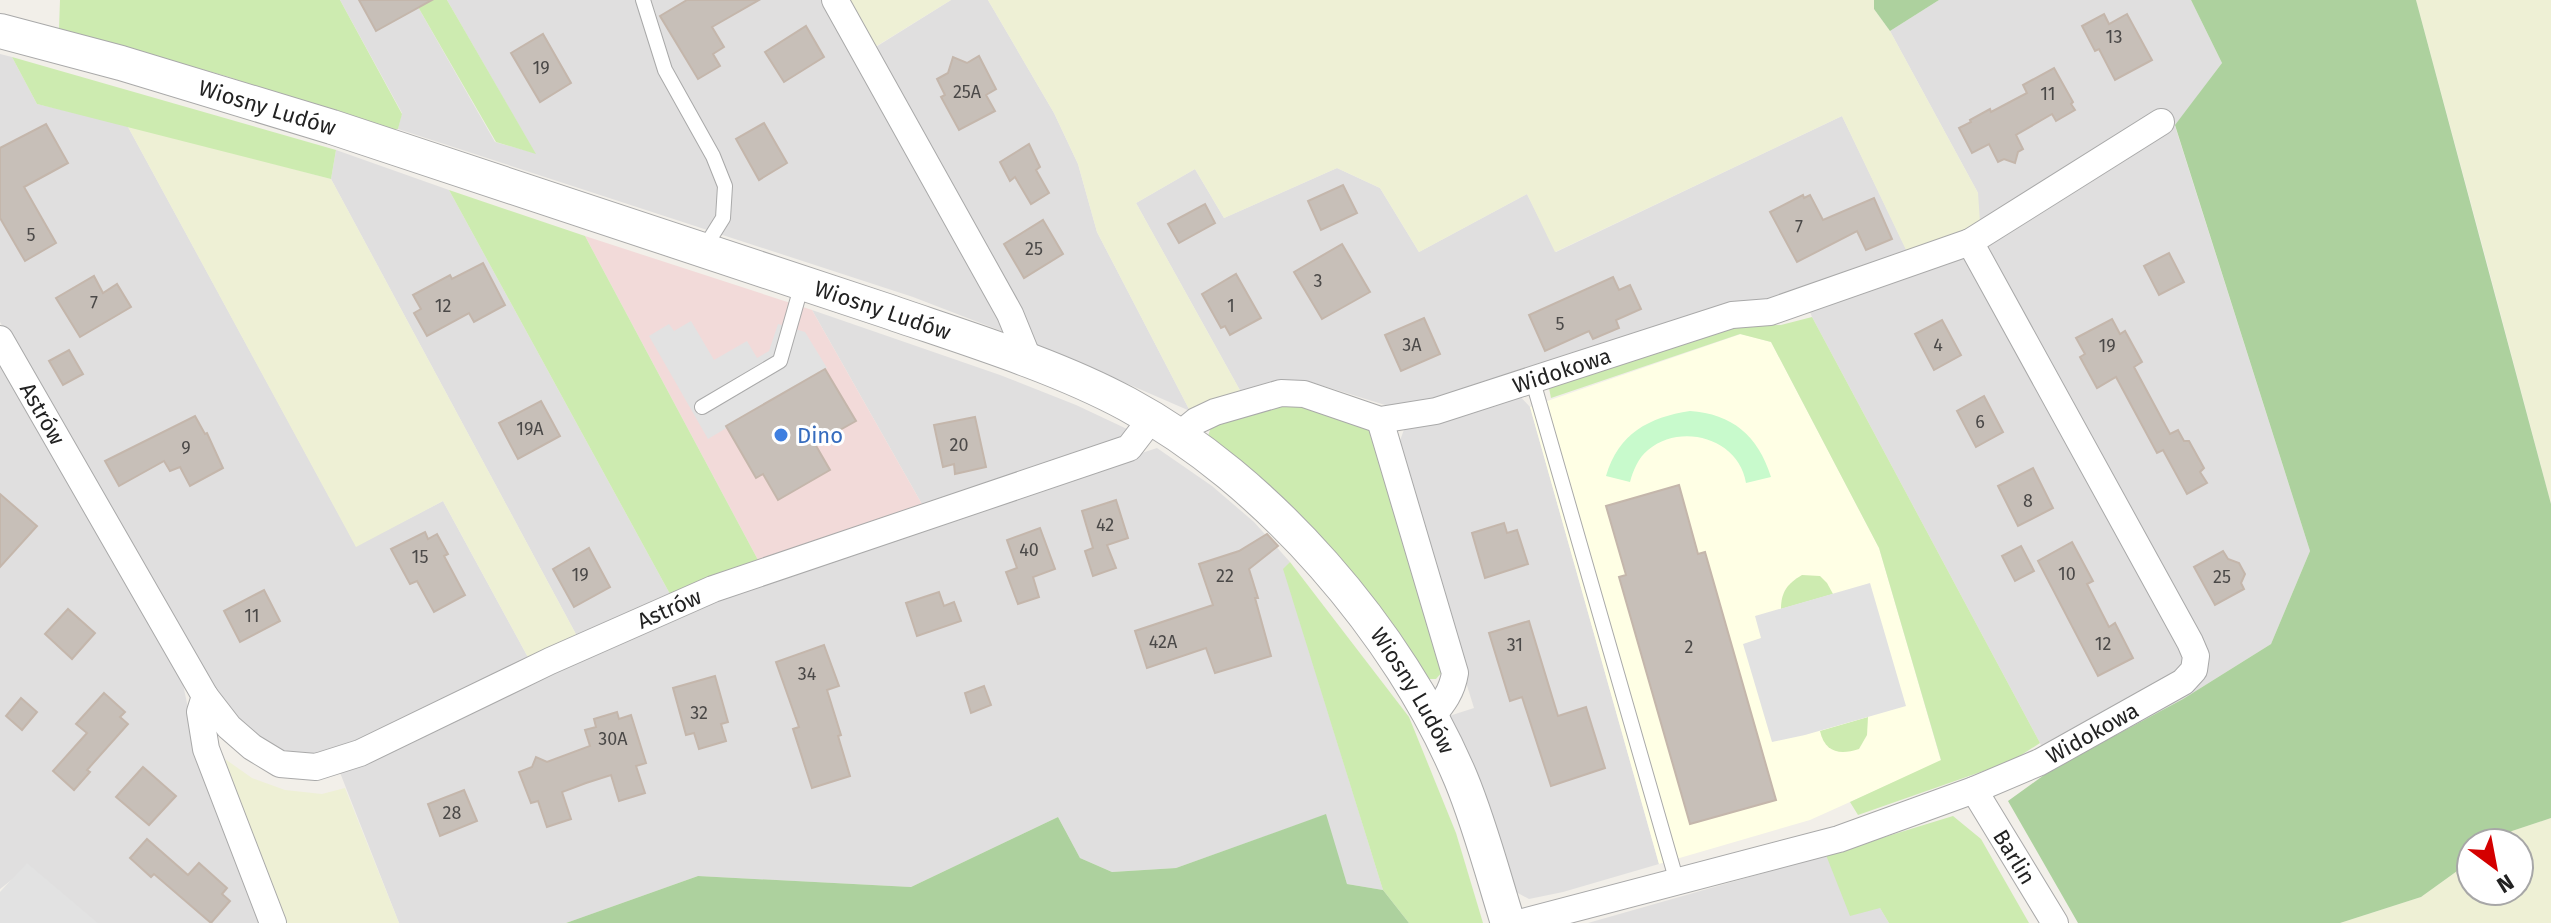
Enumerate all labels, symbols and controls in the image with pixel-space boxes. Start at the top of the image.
house number: 13 [2106,26,2122,48]
house number: 19 [532,57,550,79]
street label: Wiosny Ludów [195,74,339,141]
house number: 25A [953,81,982,103]
house number: 11 [2040,83,2056,105]
house number: 7 [1795,216,1803,238]
house number: 5 [26,224,36,246]
house number: 25 [1025,238,1043,260]
house number: 3 [1314,270,1322,292]
street label: Wiosny Ludów [811,274,955,345]
house number: 7 [90,292,98,314]
house number: 12 [435,295,451,317]
house number: 1 [1227,295,1235,317]
house number: 5 [1555,313,1565,335]
house number: 3A [1402,334,1422,356]
house number: 4 [1933,334,1943,356]
house number: 19 [2098,335,2116,357]
street label: Widokowa [1509,342,1614,399]
street label: Astrów [14,378,71,450]
house number: 6 [1975,411,1985,433]
house number: 19A [516,418,544,440]
place label: Dino [797,422,843,449]
marker: Dino [772,426,790,444]
house number: 20 [950,434,968,456]
house number: 9 [181,437,191,459]
house number: 8 [2023,490,2033,512]
house number: 42 [1096,514,1114,536]
house number: 40 [1019,539,1039,561]
house number: 15 [412,546,428,568]
house number: 10 [2058,563,2076,585]
house number: 19 [571,564,589,586]
house number: 22 [1216,565,1234,587]
house number: 25 [2213,566,2231,588]
street label: Astrów [633,582,706,634]
house number: 11 [244,605,260,627]
street label: Wiosny Ludów [1365,622,1461,758]
house number: 42A [1149,631,1178,653]
house number: 12 [2095,633,2111,655]
house number: 31 [1507,634,1523,656]
house number: 2 [1685,636,1694,658]
house number: 34 [798,663,817,685]
street label: Widokowa [2041,696,2143,769]
house number: 32 [690,702,708,724]
house number: 30A [598,728,628,750]
house number: 28 [443,802,461,824]
street label: Barlin [1988,824,2042,889]
north arrow [2455,827,2535,907]
text: N [2492,868,2519,899]

